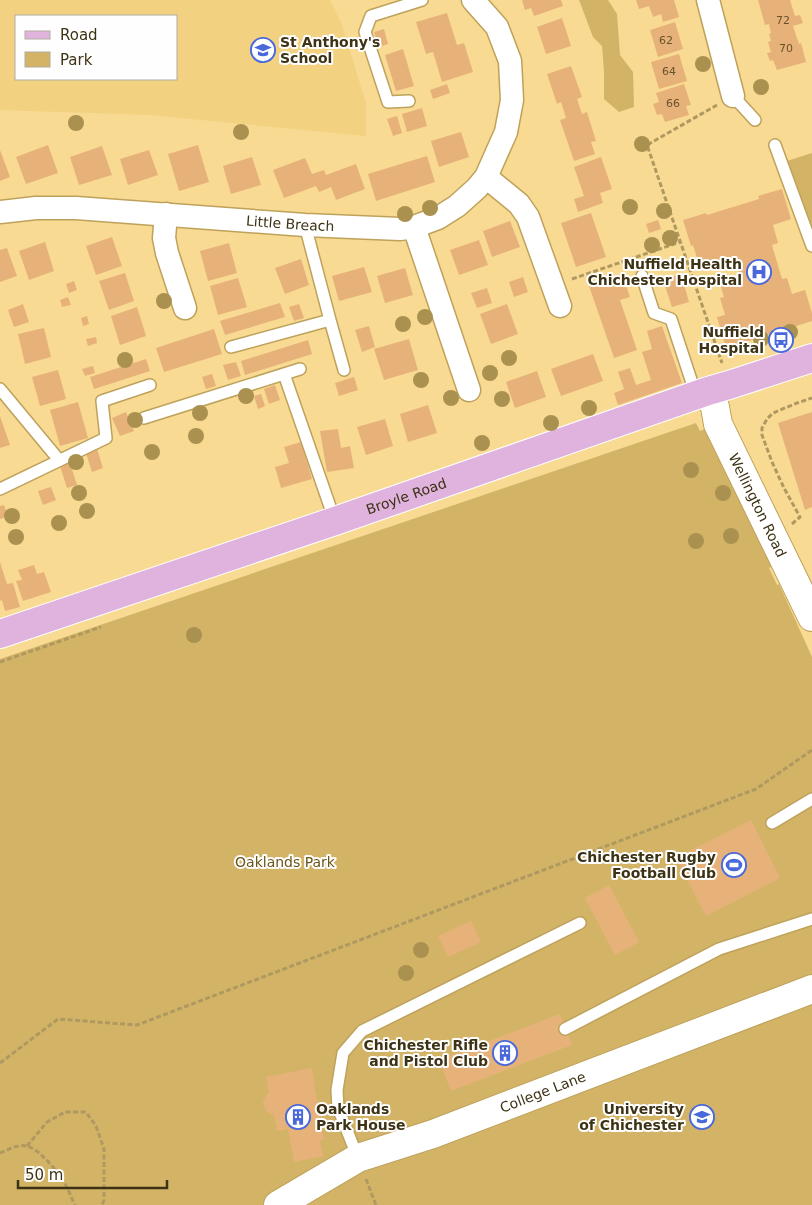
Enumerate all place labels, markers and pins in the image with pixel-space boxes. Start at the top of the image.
place label: St Anthony's School [280,34,380,66]
school or university icon: St Anthony's School [250,37,276,63]
place label: Nuffield Health Chichester Hospital [587,256,742,288]
hospital icon: Nuffield Health Chichester Hospital [746,259,772,285]
place label: Nuffield Hospital [699,324,764,356]
bus stop icon: Nuffield Hospital [768,327,794,353]
place label: Chichester Rugby Football Club [577,849,716,881]
sports icon: Chichester Rugby Football Club [721,852,747,878]
place label: Chichester Rifle and Pistol Club [363,1037,488,1069]
building icon: Chichester Rifle and Pistol Club [492,1040,518,1066]
place label: Oaklands Park House [316,1101,406,1133]
place label: University of Chichester [579,1101,684,1133]
building icon: Oaklands Park House [285,1104,311,1130]
school or university icon: University of Chichester [689,1104,715,1130]

